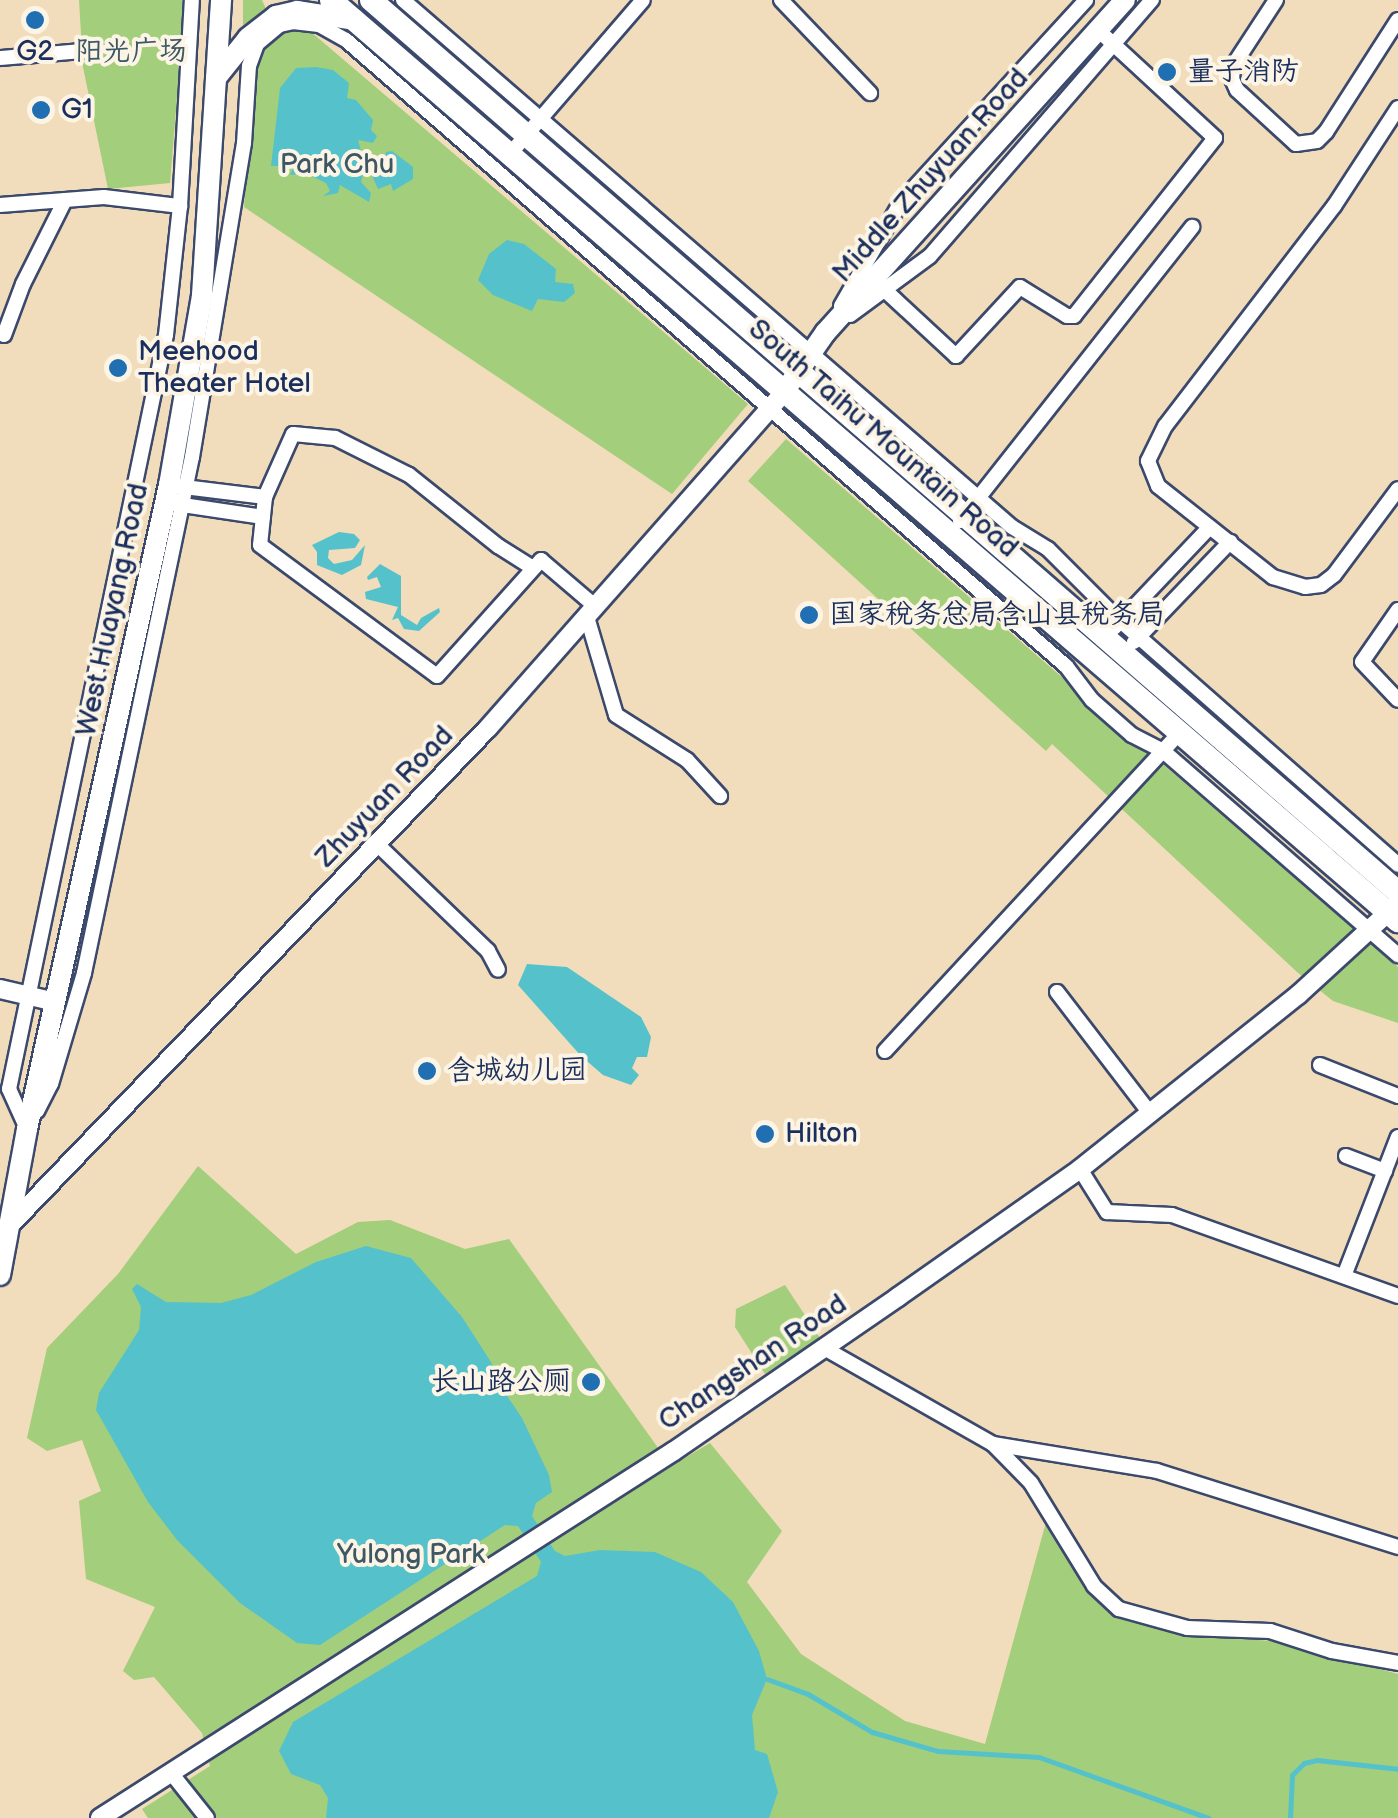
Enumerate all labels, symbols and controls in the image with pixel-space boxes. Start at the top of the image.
marker: G2 [24,9,46,31]
place label: G2 [16,35,54,69]
park label: 阳光广场 [75,35,187,69]
place label: 量子消防 [1187,55,1299,89]
marker: 量子消防 [1156,61,1178,83]
street label: Middle Zhuyuan Road [826,62,1036,290]
place label: G1 [61,93,93,127]
marker: G1 [30,99,52,121]
park label: Park Chu [280,148,394,182]
street label: South Taihu Mountain Road [741,313,1025,565]
place label: Meehood Theater Hotel [138,335,311,401]
marker: Meehood Theater Hotel [107,357,129,379]
street label: West Huayang Road [70,481,156,739]
place label: 国家税务总局含山县税务局 [829,598,1165,632]
marker: 国家税务总局含山县税务局 [798,604,820,626]
street label: Zhuyuan Road [309,719,461,875]
place label: 含城幼儿园 [447,1054,587,1088]
marker: 含城幼儿园 [416,1060,438,1082]
place label: Hilton [785,1117,858,1151]
marker: Hilton [754,1123,776,1145]
street label: Changshan Road [653,1288,853,1438]
place label: 长山路公厕 [431,1365,571,1399]
marker: 长山路公厕 [580,1371,602,1393]
park label: Yulong Park [337,1538,485,1572]

